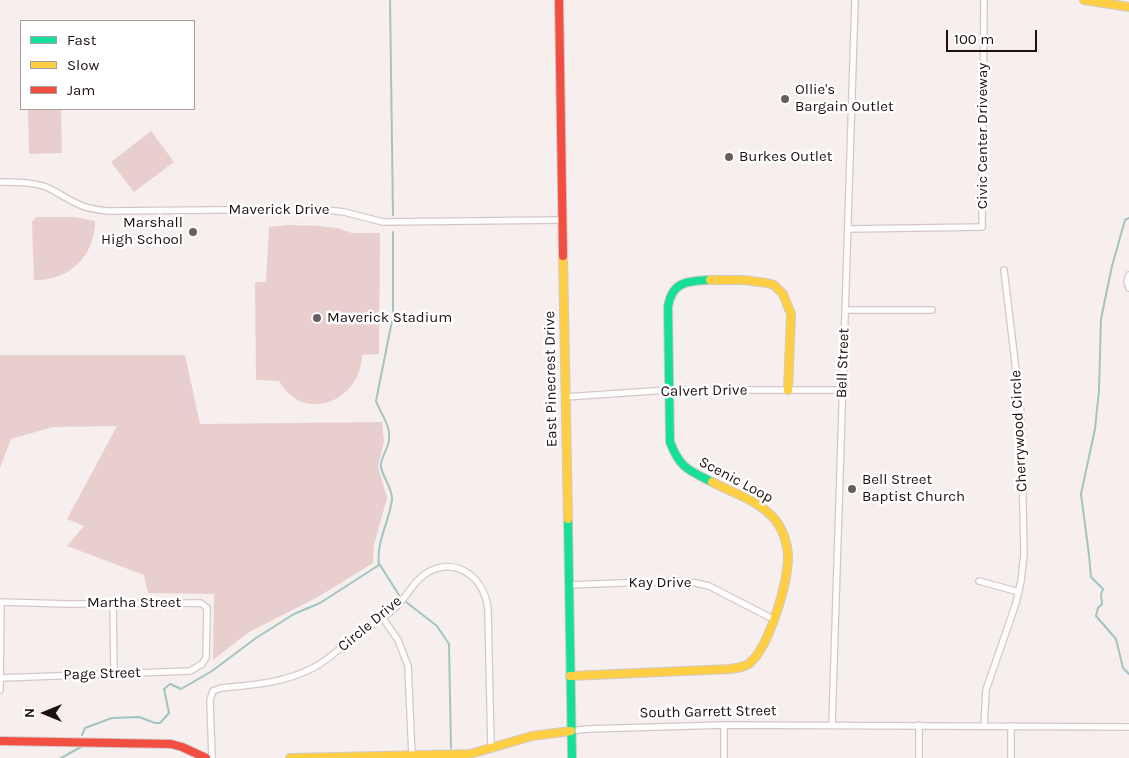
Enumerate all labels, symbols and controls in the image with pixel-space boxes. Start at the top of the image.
legend [20,20,195,110]
scale bar [949,20,1040,52]
text: 100 m [954,30,994,48]
text: Fast [67,31,96,49]
text: Slow [67,56,99,74]
street label: Civic Center Driveway [974,63,992,209]
text: Jam [67,81,95,99]
place label: Ollie's Bargain Outlet [795,81,894,116]
marker: Ollie's Bargain Outlet [779,93,791,105]
place label: Burkes Outlet [739,148,832,166]
marker: Burkes Outlet [723,151,735,163]
street label: Maverick Drive [229,201,329,219]
place label: Marshall High School [101,214,183,249]
marker: Marshall High School [187,226,199,238]
place label: Maverick Stadium [327,309,452,327]
street label: East Pinecrest Drive [541,311,561,447]
marker: Maverick Stadium [311,312,323,324]
street label: Bell Street [833,328,853,398]
street label: Cherrywood Circle [1007,370,1031,492]
street label: Calvert Drive [661,381,747,401]
street label: Scenic Loop [696,453,776,507]
place label: Bell Street Baptist Church [862,471,965,506]
marker: Bell Street Baptist Church [846,483,858,495]
street label: Kay Drive [629,574,691,592]
street label: Circle Drive [335,592,405,656]
street label: Martha Street [87,594,181,612]
street label: Page Street [63,664,141,684]
north arrow [20,688,70,738]
street label: South Garrett Street [639,702,777,722]
text: N [21,708,38,718]

